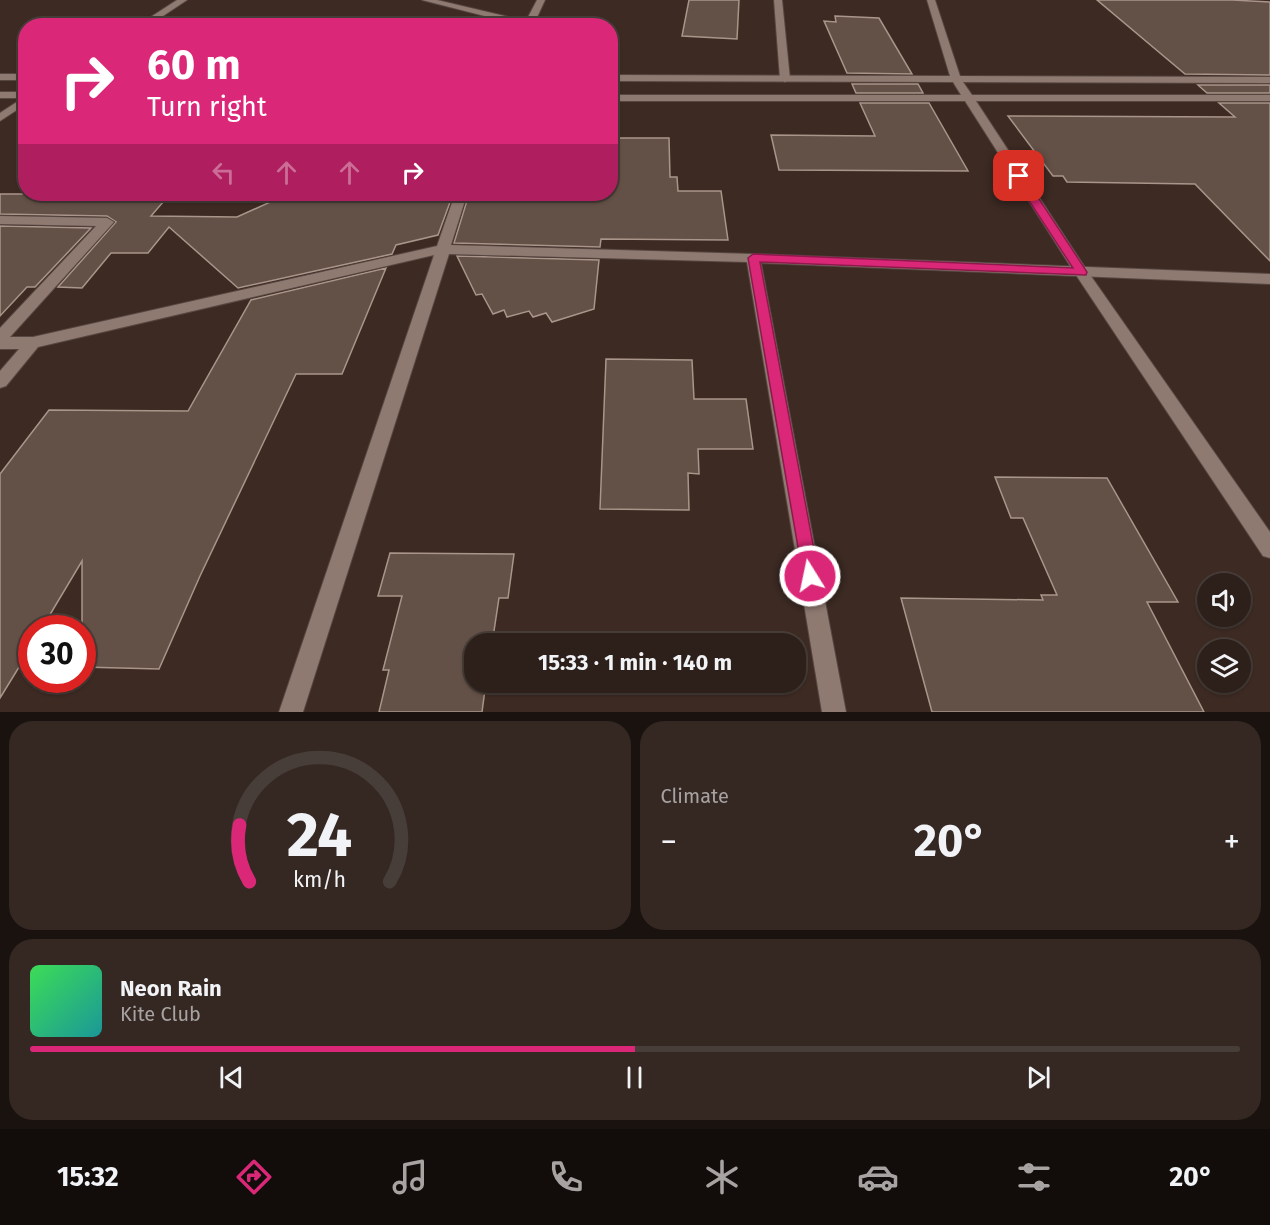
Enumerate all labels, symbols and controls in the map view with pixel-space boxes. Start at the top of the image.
text: 60 m [147,40,241,90]
icon: right [48,42,126,120]
text: Turn right [147,91,267,123]
pin [993,150,1044,201]
icon: left [207,156,240,189]
icon: ahead [270,156,303,189]
icon: ahead [333,156,366,189]
icon: right [396,156,429,189]
icon: arrive [1002,159,1035,192]
position arrow [778,544,842,608]
map controls [1197,573,1251,693]
button: sound [1197,573,1251,627]
speed limit sign: 30 [18,615,96,693]
button: layers [1197,639,1251,693]
text: 15:33 · 1 min · 140 m [538,649,732,676]
text: Climate [661,784,729,808]
text: 24 [287,798,353,873]
text: 20° [914,814,987,868]
text: − [661,822,677,862]
text: + [1224,822,1240,862]
text: km/h [293,868,346,894]
text: Neon Rain [120,975,222,1002]
text: Kite Club [120,1002,201,1026]
icon: previous [215,1061,248,1094]
icon: pause [618,1061,651,1094]
icon: next [1022,1061,1055,1094]
icon: directions [233,1156,275,1198]
icon: music [389,1156,431,1198]
icon: phone [545,1156,587,1198]
icon: climate [701,1156,743,1198]
icon: car [857,1156,899,1198]
icon: filters [1013,1156,1055,1198]
text: 15:32 [57,1161,119,1193]
text: 20° [1169,1161,1213,1193]

